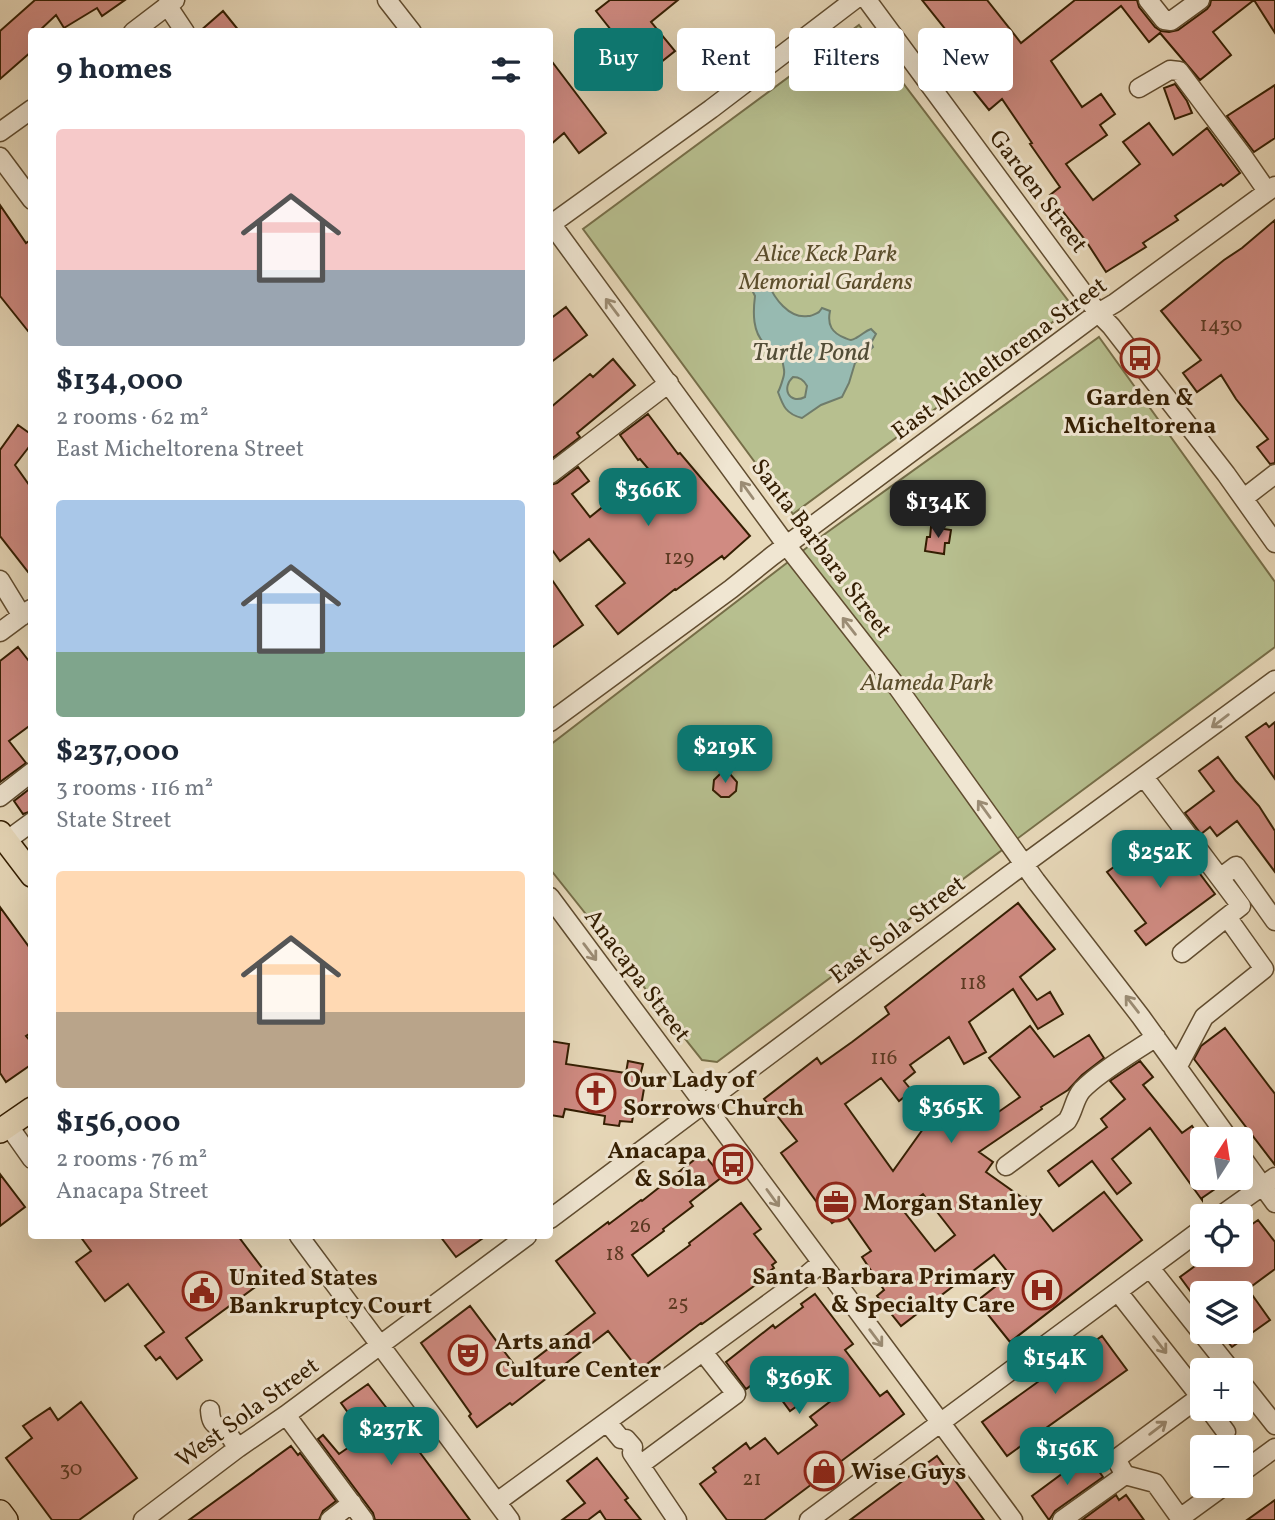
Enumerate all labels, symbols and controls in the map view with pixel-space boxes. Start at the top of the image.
chip: Buy [574,28,663,91]
chip: Rent [677,28,775,91]
chip: Filters [789,28,904,91]
chip: New [918,28,1013,91]
text: 9 homes [56,49,172,91]
icon: filters [487,51,525,89]
street label: Garden Street [980,123,1095,261]
icon: home [228,175,354,301]
park label: Alice Keck Park Memorial Gardens [738,238,913,300]
street label: East Micheltorena Street [885,270,1115,449]
one-way arrow [605,298,619,317]
house number: 1430 [1200,311,1242,340]
water label: Turtle Pond [752,335,870,371]
bus stop icon: Garden & Micheltorena [1119,337,1161,379]
text: $134,000 [56,360,183,402]
place label: Garden & Micheltorena [1064,382,1216,444]
text: 2 rooms · 62 m² [56,402,208,434]
text: East Micheltorena Street [56,434,304,466]
street label: Santa Barbara Street [742,453,899,646]
pin: $366K [599,468,697,528]
text: $366K [615,475,681,507]
pin: $134K [889,480,987,540]
one-way arrow [739,482,754,500]
text: $134K [906,487,970,519]
house number: 129 [664,544,694,573]
icon: home [228,546,354,672]
one-way arrow [842,617,857,635]
park label: Alameda Park [860,667,993,701]
one-way arrow [1211,713,1230,728]
pin: $219K [676,726,774,785]
text: $237,000 [56,731,179,773]
text: $219K [693,732,757,764]
text: 3 rooms · 116 m² [56,773,213,805]
one-way arrow [977,800,991,819]
text: State Street [56,805,172,837]
pin: $252K [1111,830,1209,890]
text: $252K [1128,837,1192,869]
street label: East Sola Street [823,868,973,993]
street label: Anacapa Street [575,902,698,1050]
icon: home [228,917,354,1043]
one-way arrow [583,942,598,961]
house number: 118 [960,969,986,998]
one-way arrow [1124,996,1139,1014]
house number: 116 [871,1044,897,1073]
place label: Our Lady of Sorrows Church [623,1064,804,1126]
church icon: Our Lady of Sorrows Church [575,1072,617,1114]
pin: $365K [902,1086,1000,1145]
text: $365K [919,1092,983,1124]
text: $156,000 [56,1102,180,1144]
north arrow [1190,1127,1253,1190]
map controls [1190,1127,1253,1498]
place label: Anacapa & Sola [608,1135,706,1197]
bus stop icon: Anacapa & Sola [712,1143,754,1185]
text: 2 rooms · 76 m² [56,1144,207,1176]
text: Anacapa Street [56,1176,209,1208]
office icon: Morgan Stanley [815,1181,857,1223]
place label: Morgan Stanley [863,1187,1043,1221]
one-way arrow [766,1188,780,1207]
button: locate [1190,1204,1253,1267]
house number: 26 [629,1212,651,1241]
house number: 18 [606,1240,624,1269]
place label: Santa Barbara Primary & Specialty Care [752,1261,1016,1323]
place label: United States Bankruptcy Court [229,1262,432,1324]
hospital icon: Santa Barbara Primary & Specialty Care [1021,1269,1063,1311]
public building icon: United States Bankruptcy Court [181,1270,223,1312]
button: layers [1190,1281,1253,1344]
house number: 25 [667,1289,689,1318]
place label: Arts and Culture Center [495,1326,661,1388]
one-way arrow [869,1328,883,1347]
theatre icon: Arts and Culture Center [447,1334,489,1376]
pin: $154K [1006,1336,1104,1396]
one-way arrow [1153,1336,1168,1354]
text: $154K [1023,1343,1087,1375]
street label: West Sola Street [170,1350,327,1477]
pin: $369K [750,1356,848,1416]
button: + [1190,1358,1253,1421]
text: $369K [766,1363,832,1395]
pin: $237K [342,1408,440,1467]
text: $237K [359,1414,423,1446]
one-way arrow [1149,1420,1167,1435]
pin: $156K [1018,1428,1116,1487]
text: $156K [1036,1434,1098,1466]
button: − [1190,1435,1253,1498]
shop icon: Wise Guys [803,1450,845,1492]
house number: 30 [60,1455,82,1484]
place label: Wise Guys [851,1456,966,1490]
house number: 21 [742,1465,762,1494]

